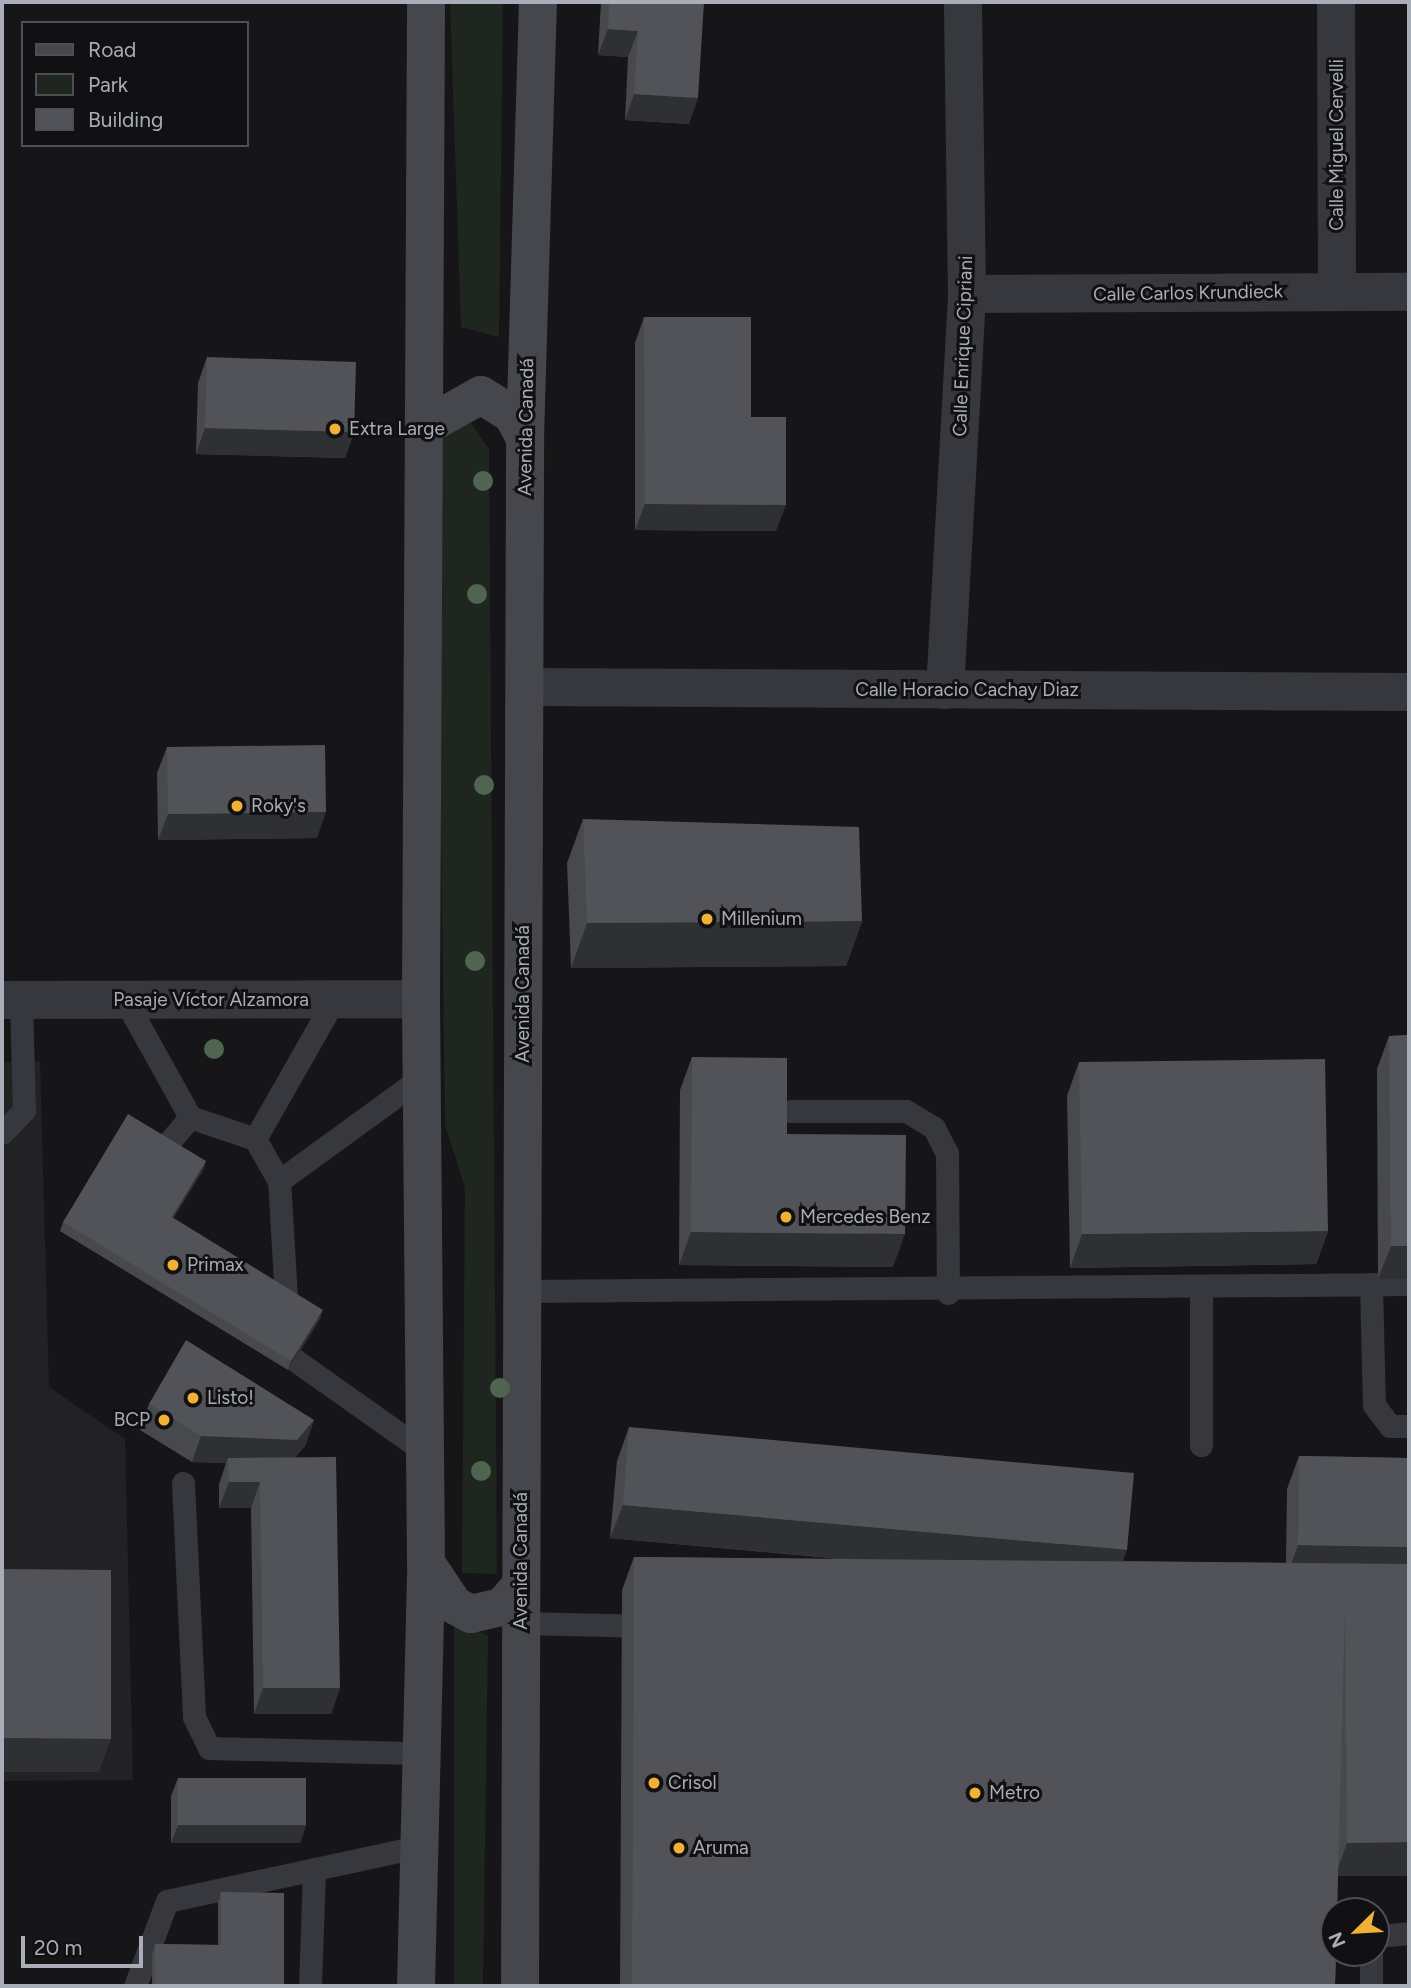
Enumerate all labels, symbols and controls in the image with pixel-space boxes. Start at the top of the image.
legend [21,21,248,147]
text: Road [88,37,136,62]
street label: Calle Miguel Cervelli [1326,59,1348,231]
text: Park [88,72,128,97]
text: Building [88,107,163,132]
street label: Calle Enrique Cipriani [948,255,978,437]
street label: Calle Carlos Krundieck [1093,280,1283,306]
street label: Avenida Canadá [513,358,539,496]
place label: Extra Large [349,418,445,440]
marker: Extra Large [327,421,343,437]
street label: Calle Horacio Cachay Diaz [855,679,1079,701]
place label: Roky's [251,795,306,817]
marker: Roky's [229,798,245,814]
place label: Millenium [721,908,802,930]
marker: Millenium [699,911,715,927]
street label: Avenida Canadá [512,925,534,1063]
street label: Pasaje Víctor Alzamora [113,989,309,1011]
place label: Mercedes Benz [800,1206,930,1228]
marker: Mercedes Benz [778,1209,794,1225]
place label: Primax [187,1254,244,1276]
marker: Primax [165,1257,181,1273]
place label: Listo! [207,1387,254,1409]
marker: Listo! [185,1390,201,1406]
place label: BCP [114,1409,150,1431]
marker: BCP [156,1412,172,1428]
street label: Avenida Canadá [510,1492,532,1630]
place label: Crisol [668,1772,717,1794]
marker: Crisol [646,1775,662,1791]
place label: Metro [989,1782,1040,1804]
marker: Metro [967,1785,983,1801]
place label: Aruma [693,1837,749,1859]
marker: Aruma [671,1840,687,1856]
north arrow [1320,1897,1390,1967]
scale bar [24,1922,147,1966]
text: N [1324,1929,1351,1951]
text: 20 m [34,1935,82,1960]

